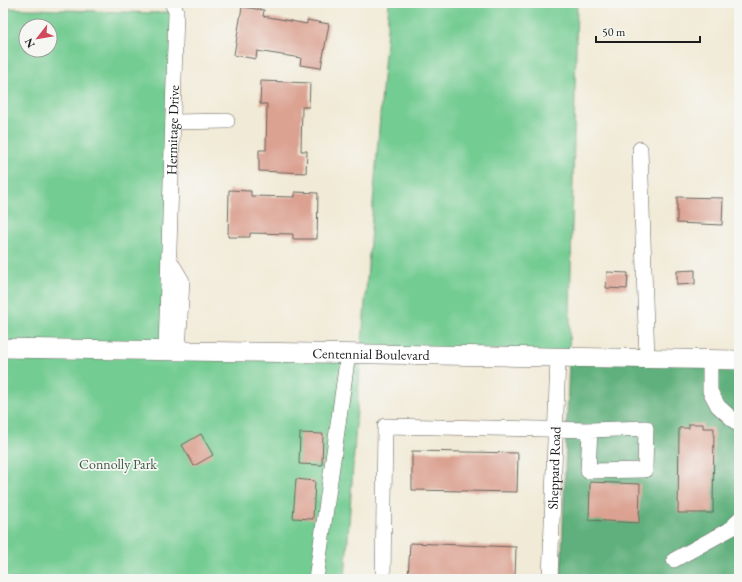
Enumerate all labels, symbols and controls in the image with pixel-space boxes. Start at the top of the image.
north arrow [18,18,58,58]
scale bar [596,18,700,44]
text: 50 m [602,24,626,40]
text: N [21,36,38,51]
street label: Hermitage Drive [162,84,183,175]
street label: Centennial Boulevard [312,344,431,364]
street label: Sheppard Road [544,425,565,510]
park label: Connolly Park [79,455,157,473]

